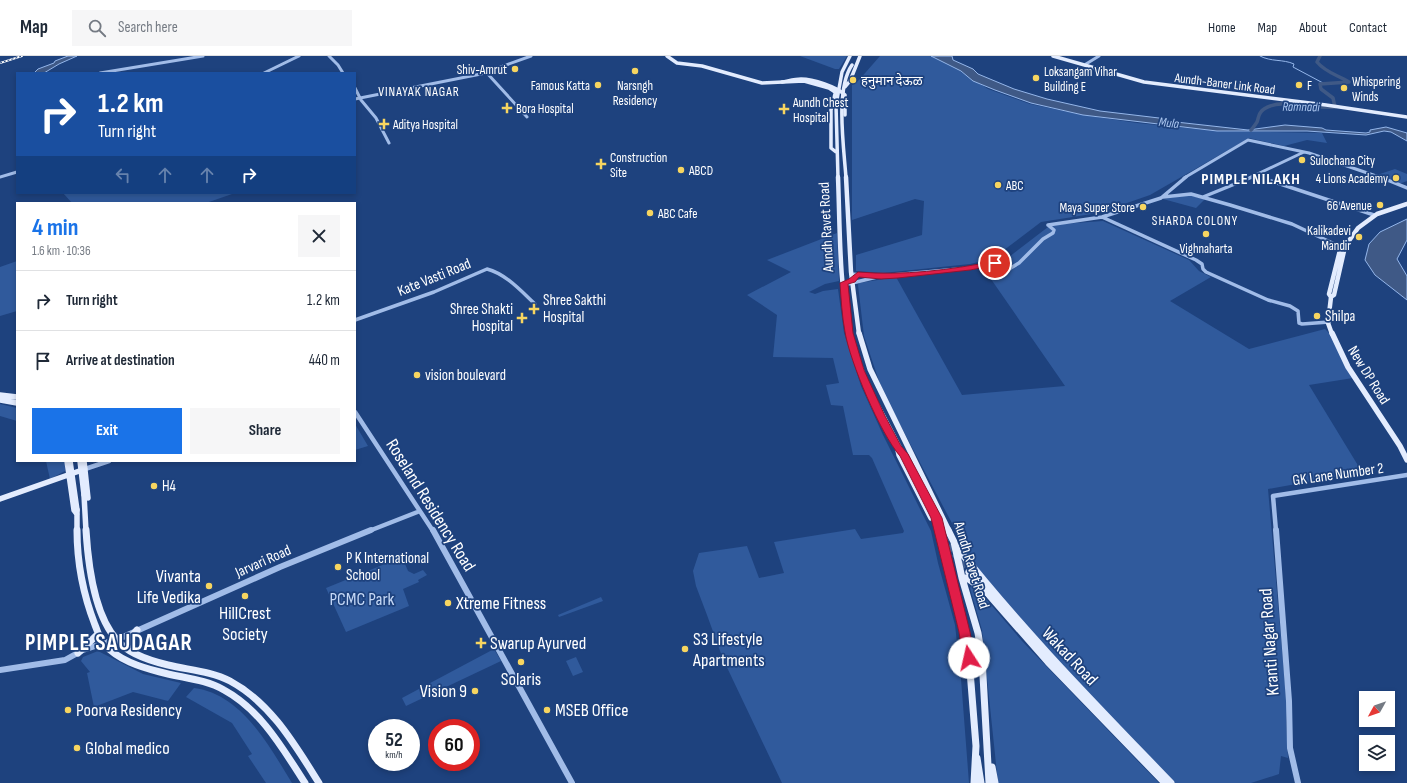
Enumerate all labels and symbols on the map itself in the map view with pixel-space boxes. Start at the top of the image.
place label: Shiv-Amrut [457,62,507,78]
marker: Shiv-Amrut [510,64,520,74]
place label: Loksangam Vihar Building E [1044,64,1117,95]
marker: Narsngh Residency [630,66,640,76]
street label: Aundh-Baner Link Road [1173,70,1276,98]
place label: हनुमान देऊळ [861,73,924,89]
marker: Loksangam Vihar Building E [1031,73,1041,83]
place label: Whispering Winds [1352,74,1401,105]
marker: हनुमान देऊळ [848,75,858,85]
place label: Famous Katta [531,78,590,94]
place label: Narsngh Residency [613,78,657,109]
place label: F [1307,78,1312,94]
marker: Famous Katta [593,80,603,90]
marker: F [1294,80,1304,90]
marker: Whispering Winds [1339,83,1349,93]
district label: VINAYAK NAGAR [378,84,460,100]
place label: Aundh Chest Hospital [792,95,848,126]
water label: Ramnadi [1282,99,1321,115]
place label: Bora Hospital [516,101,574,117]
marker: Bora Hospital [501,102,513,114]
marker: Aundh Chest Hospital [778,103,790,115]
water label: Mula [1158,114,1181,132]
place label: Aditya Hospital [392,117,458,133]
marker: Aditya Hospital [378,118,390,130]
place label: Construction Site [610,150,667,181]
place label: Sulochana City [1310,153,1375,169]
marker: Sulochana City [1297,155,1307,165]
marker: Construction Site [595,158,607,170]
place label: ABCD [688,163,713,179]
marker: ABCD [676,165,686,175]
district label: PIMPLE NILAKH [1201,170,1301,189]
place label: 4 Lions Academy [1316,171,1388,187]
marker: 4 Lions Academy [1391,173,1401,183]
place label: ABC [1005,178,1024,194]
marker: ABC [993,180,1003,190]
street label: Aundh Ravet Road [815,181,838,274]
place label: 66 Avenue [1327,198,1372,214]
place label: Maya Super Store [1059,200,1135,216]
marker: 66 Avenue [1375,200,1385,210]
marker: Maya Super Store [1138,202,1148,212]
place label: ABC Cafe [657,206,698,222]
marker: ABC Cafe [645,208,655,218]
district label: SHARDA COLONY [1152,213,1238,229]
place label: Kalikadevi Mandir [1307,223,1351,254]
marker: Vighnaharta [1201,229,1211,239]
marker: Kalikadevi Mandir [1354,232,1364,242]
place label: Vighnaharta [1180,241,1232,257]
pin [978,246,1012,280]
street label: Kate Vasti Road [395,254,474,301]
place label: Shree Sakthi Hospital [543,291,606,327]
place label: Shree Shakti Hospital [450,300,513,336]
marker: Shree Sakthi Hospital [528,303,540,315]
place label: Shilpa [1325,307,1356,326]
marker: Shilpa [1312,311,1322,321]
marker: Shree Shakti Hospital [516,312,528,324]
street label: New DP Road [1343,342,1394,408]
place label: vision boulevard [425,366,506,385]
marker: vision boulevard [412,370,422,380]
street label: Roseland Residency Road [381,435,480,575]
street label: GK Lane Number 2 [1291,459,1385,490]
place label: H4 [162,477,176,496]
marker: H4 [149,481,159,491]
street label: Aundh Ravet Road [949,518,994,611]
street label: Jarvari Road [231,541,294,583]
place label: P K International School [346,549,429,585]
marker: P K International School [333,562,343,572]
place label: Vivanta Life Vedika [137,566,201,608]
marker: Vivanta Life Vedika [204,581,214,591]
street label: Kranti Nagar Road [1255,588,1284,696]
park label: PCMC Park [330,589,395,610]
marker: HillCrest Society [240,591,250,601]
place label: Xtreme Fitness [455,593,546,614]
marker: Xtreme Fitness [443,598,453,608]
place label: HillCrest Society [219,603,271,645]
street label: Wakad Road [1037,623,1102,690]
district label: PIMPLE SAUDAGAR [25,629,193,657]
place label: S3 Lifestyle Apartments [692,629,765,671]
place label: Swarup Ayurved [490,633,586,654]
marker: Swarup Ayurved [475,637,487,649]
position arrow [948,637,990,679]
marker: S3 Lifestyle Apartments [680,644,690,654]
marker: Solaris [516,657,526,667]
place label: Solaris [501,669,541,690]
place label: Vision 9 [420,681,467,702]
marker: Vision 9 [470,686,480,696]
north arrow [1359,691,1395,727]
place label: Poorva Residency [76,700,182,721]
place label: MSEB Office [555,700,629,721]
marker: Poorva Residency [63,705,73,715]
marker: MSEB Office [542,705,552,715]
speed limit sign: 60 [428,719,480,771]
place label: Global medico [85,738,170,759]
marker: Global medico [72,743,82,753]

